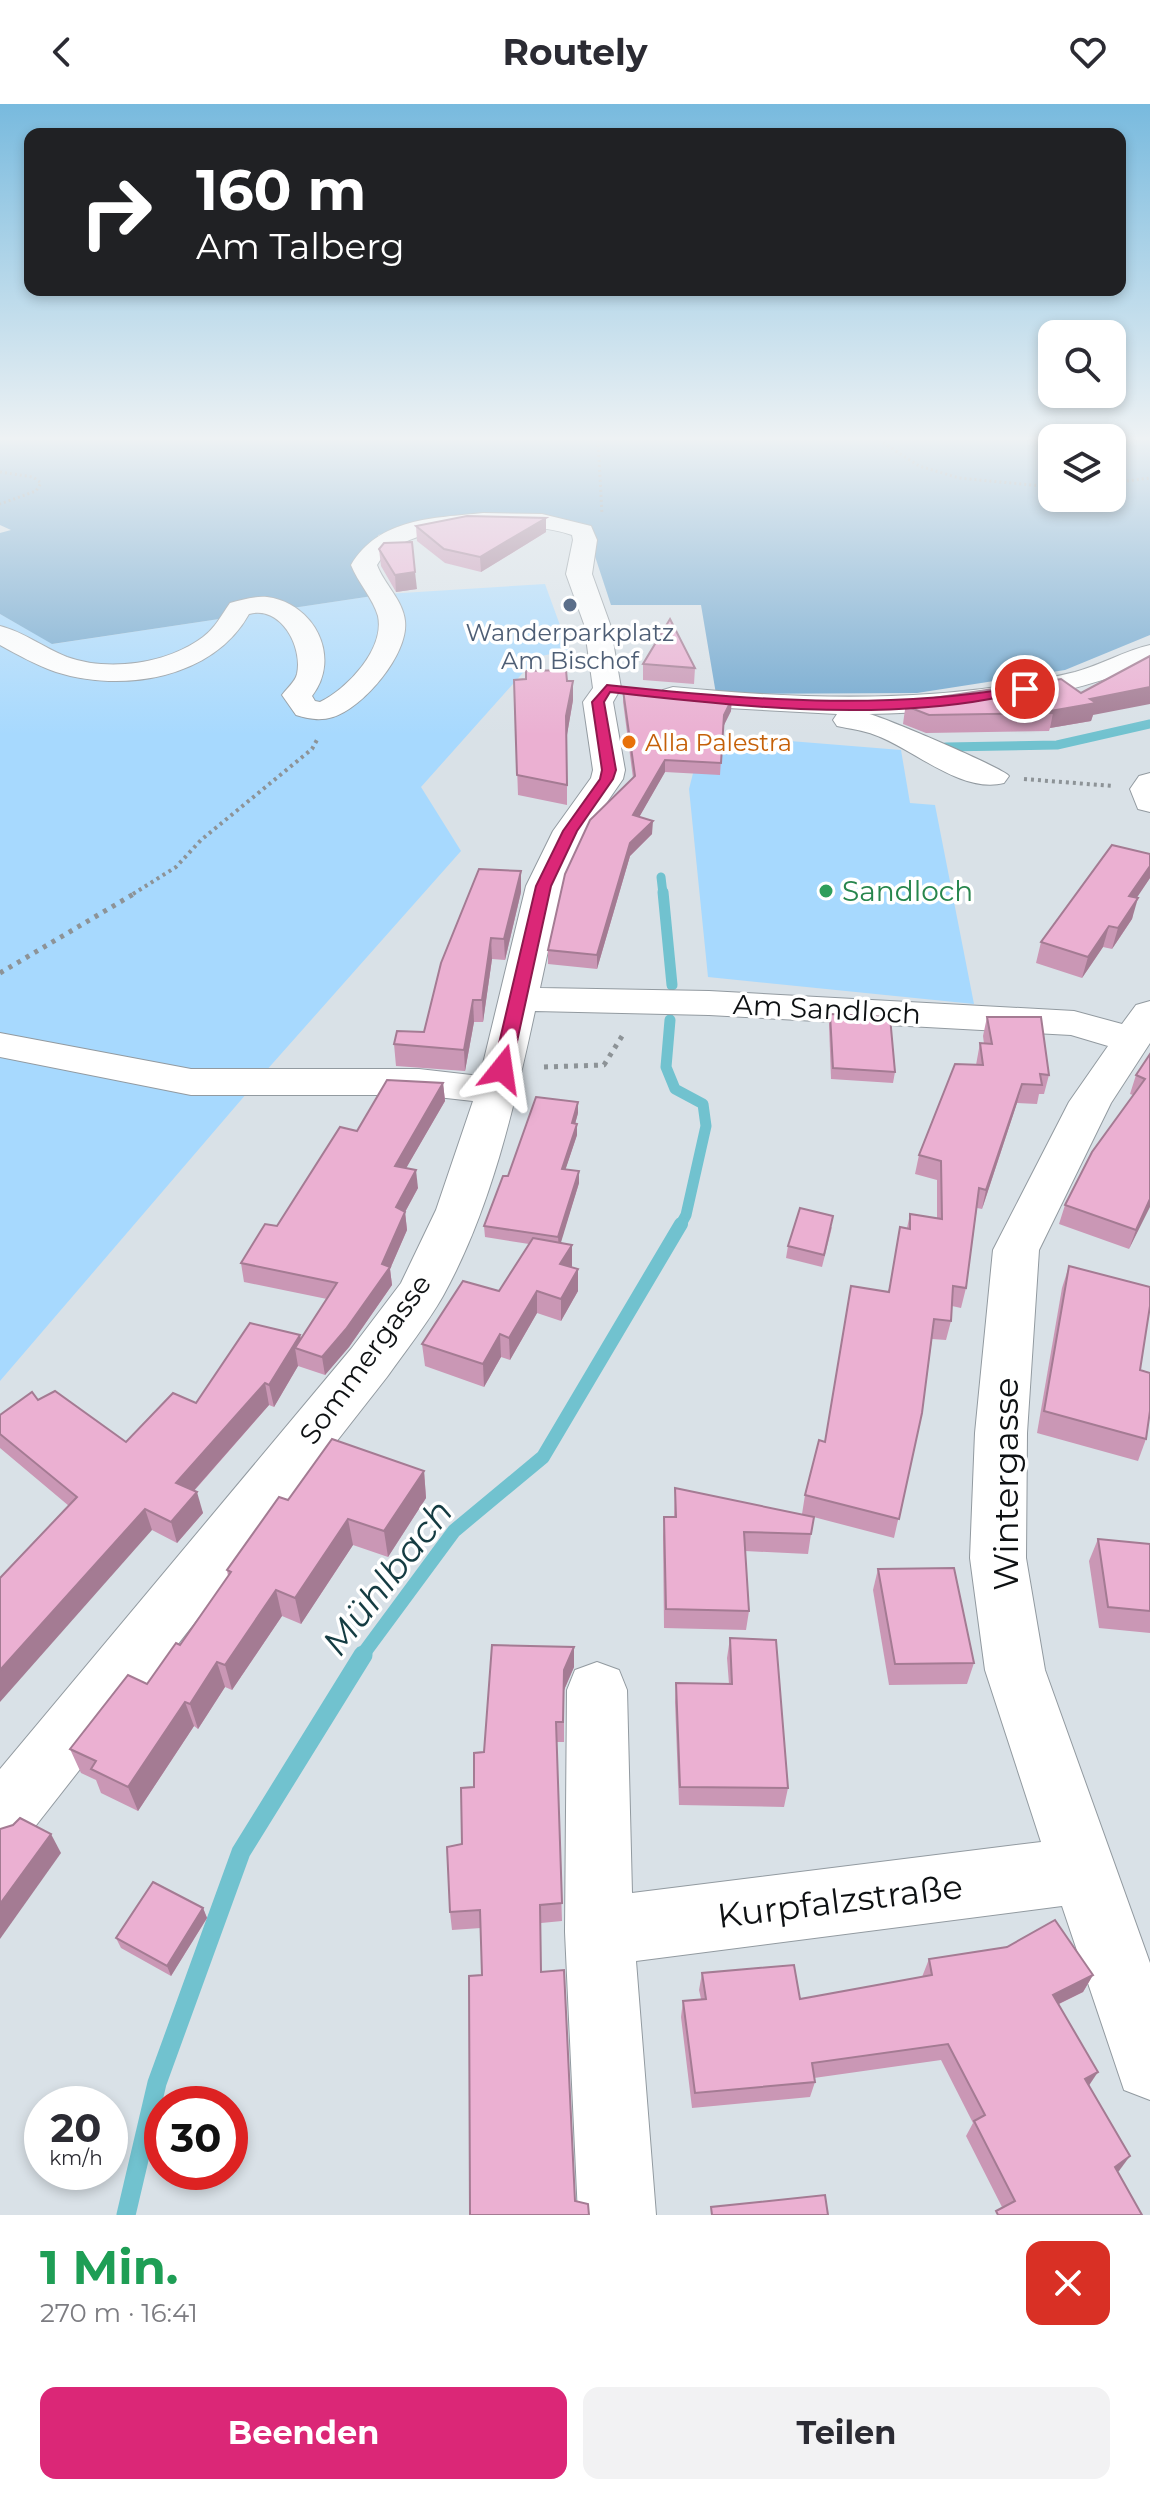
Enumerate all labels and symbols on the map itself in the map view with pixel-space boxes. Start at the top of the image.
marker: Wanderparkplatz Am Bischof [561,596,579,614]
place label: Wanderparkplatz Am Bischof [466,618,674,675]
pin [991,655,1059,723]
place label: Alla Palestra [645,728,792,757]
marker: Alla Palestra [620,733,638,751]
place label: Sandloch [842,874,973,908]
marker: Sandloch [817,882,835,900]
street label: Am Sandloch [732,987,922,1031]
position arrow [460,1027,544,1111]
street label: Sommergasse [292,1267,438,1451]
street label: Wintergasse [985,1377,1027,1591]
water label: Mühlbach [312,1490,462,1664]
street label: Kurpfalzstraße [715,1865,965,1937]
speed limit sign: 30 [144,2086,248,2190]

